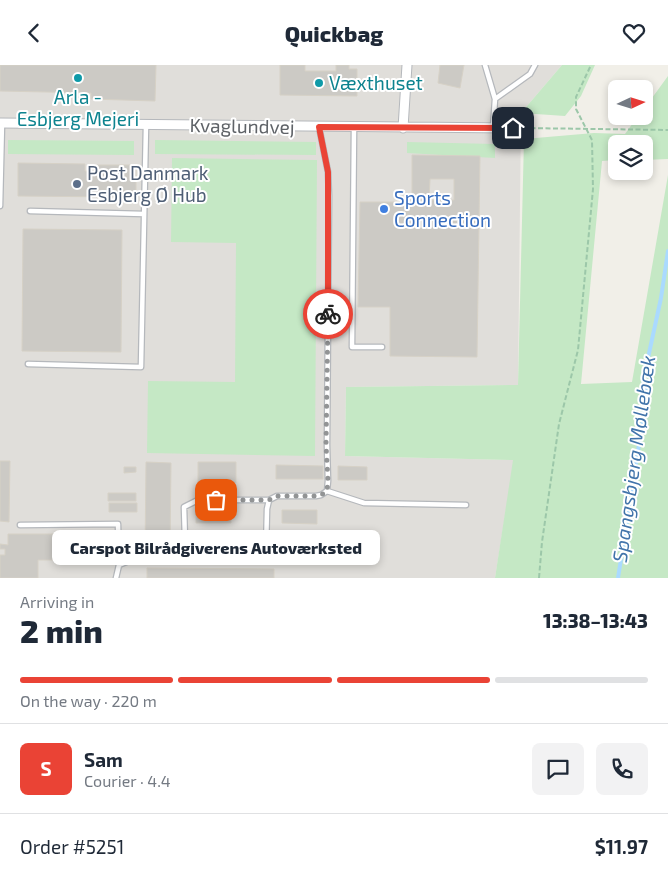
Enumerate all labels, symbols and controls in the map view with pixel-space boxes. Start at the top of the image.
icon: back [20,19,48,47]
icon: heart [620,19,648,47]
text: Quickbag [285,20,383,46]
place label: Væxthuset [329,71,423,94]
marker: Arla - Esbjerg Mejeri [72,72,84,84]
marker: Væxthuset [313,77,325,89]
north arrow [608,80,652,125]
map controls [608,80,653,180]
place label: Arla - Esbjerg Mejeri [17,85,139,130]
pin [492,107,534,149]
street label: Kvaglundvej [189,113,295,138]
icon: home [499,114,527,142]
button: layers [608,135,653,180]
place label: Post Danmark Esbjerg Ø Hub [87,161,209,206]
marker: Post Danmark Esbjerg Ø Hub [71,178,83,190]
place label: Sports Connection [394,186,491,231]
marker: Sports Connection [378,203,390,215]
courier [303,289,353,339]
icon: bike [314,300,342,328]
water label: Spangsbjerg Møllebæk [607,354,659,564]
pin [195,479,237,521]
icon: bag [202,486,230,514]
callout: Carspot Bilrådgiverens Autoværksted [52,530,380,565]
text: Carspot Bilrådgiverens Autoværksted [70,538,362,557]
text: Arriving in [20,592,94,611]
text: 13:38–13:43 [543,609,648,632]
text: 2 min [20,611,103,649]
text: On the way · 220 m [20,691,157,710]
button: chat [532,743,584,795]
button: phone [596,743,648,795]
text: Sam [84,748,123,771]
text: S [40,757,52,780]
text: Courier · 4.4 [84,771,171,790]
text: Order #5251 [20,835,124,858]
text: $11.97 [595,835,648,858]

